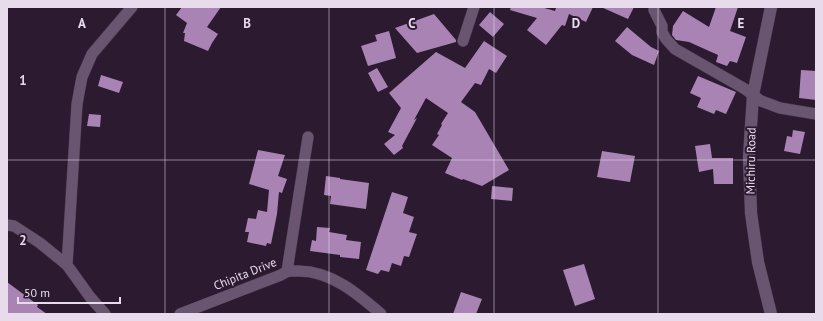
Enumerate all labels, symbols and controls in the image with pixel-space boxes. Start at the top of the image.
text: A [78,15,86,32]
text: B [243,15,251,32]
text: C [408,15,416,32]
text: D [572,15,580,32]
text: E [738,15,745,32]
text: 1 [19,72,27,89]
street label: Michiru Road [742,127,759,195]
text: 2 [19,232,27,249]
street label: Chipita Drive [211,254,278,293]
scale bar [18,279,120,305]
text: 50 m [24,285,50,300]

